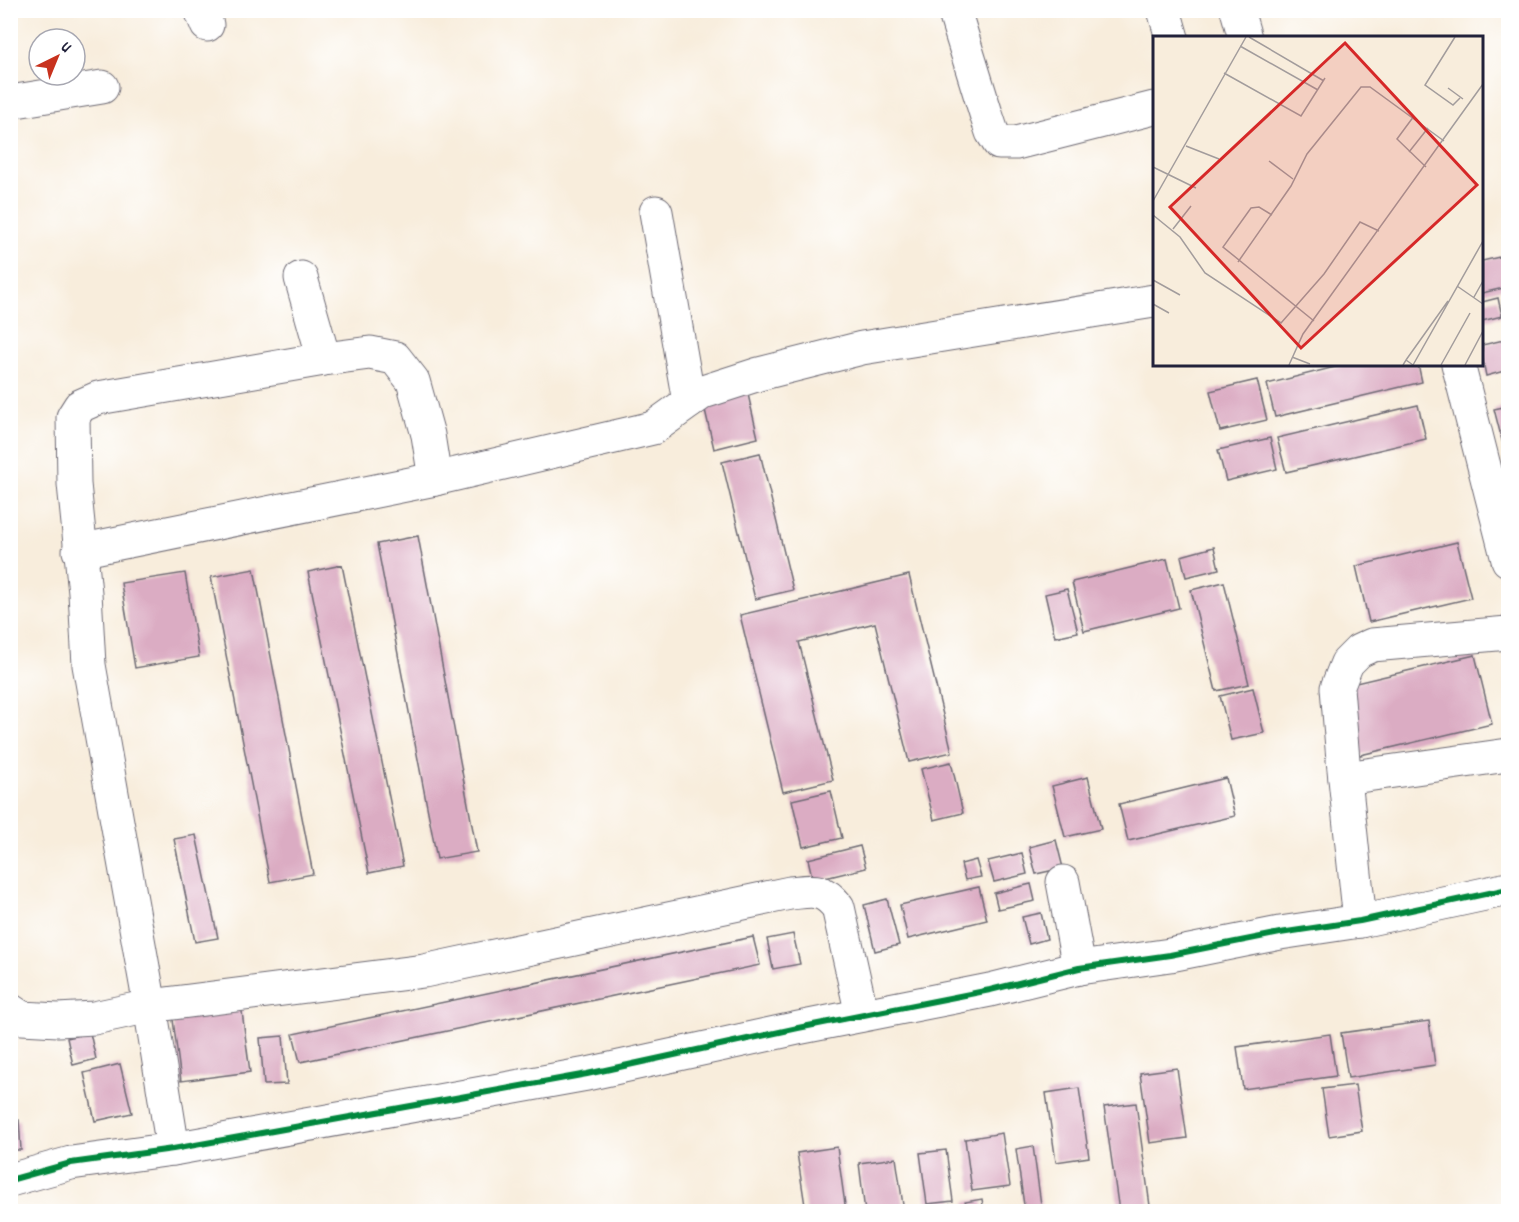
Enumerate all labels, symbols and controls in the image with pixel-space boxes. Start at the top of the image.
north arrow [27,27,87,87]
inset map [1153,36,1483,366]
text: U [55,37,76,59]

